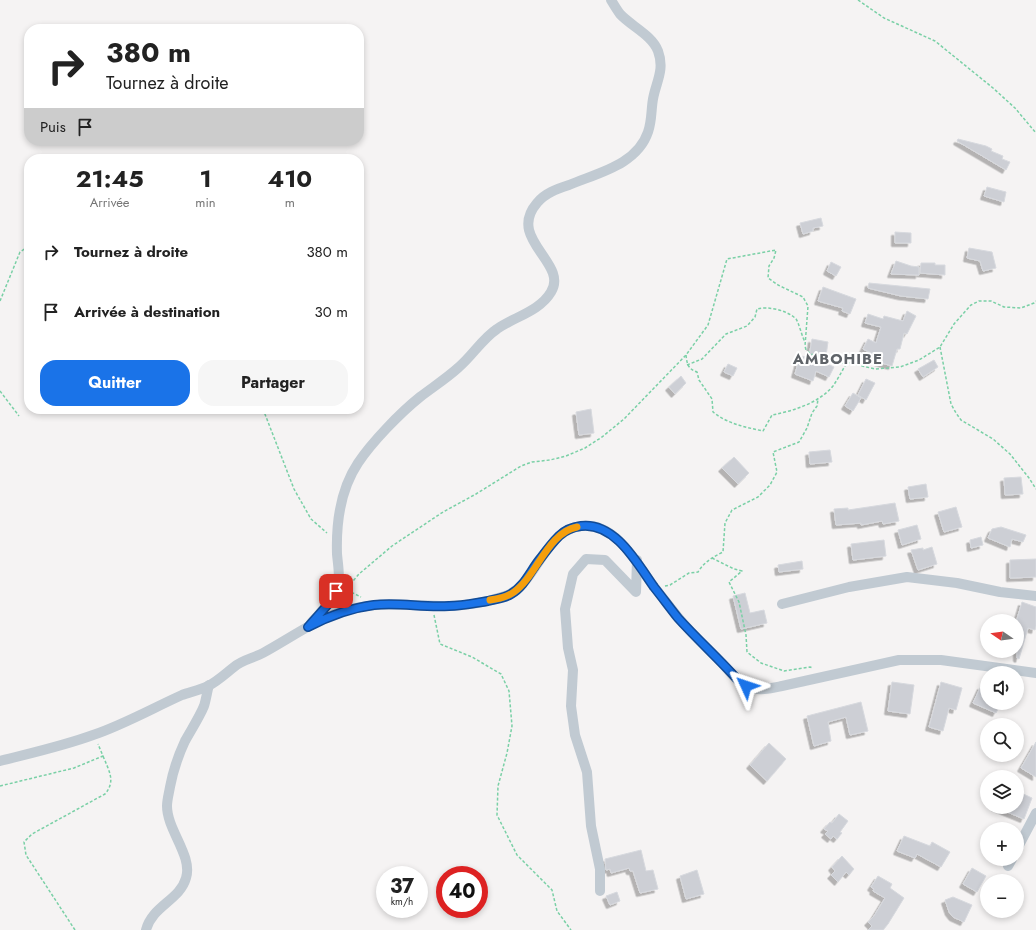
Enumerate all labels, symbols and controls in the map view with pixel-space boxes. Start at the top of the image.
text: 380 m [106,32,191,73]
icon: right [40,40,92,92]
text: Tournez à droite [106,70,229,96]
text: Puis [40,116,66,138]
icon: arrive [74,116,96,138]
text: 21:45 [76,161,144,196]
text: 1 [199,161,212,196]
text: 410 [267,161,312,196]
text: Arrivée [90,193,130,212]
text: min [195,193,216,212]
text: m [285,193,295,212]
icon: right [40,241,62,263]
text: Tournez à droite [74,241,188,263]
text: 380 m [306,241,348,263]
icon: arrive [40,301,62,323]
text: Arrivée à destination [74,301,220,323]
text: 30 m [315,301,348,323]
district label: AMBOHIBE [792,348,883,370]
button: Quitter [40,360,190,406]
button: Partager [198,360,348,406]
pin [319,574,353,608]
icon: arrive [325,580,347,602]
north arrow [980,614,1024,658]
map controls [980,614,1024,918]
position arrow [725,665,767,707]
button: sound [980,666,1024,710]
button: search [980,718,1024,762]
button: layers [980,770,1024,814]
button: + [980,822,1024,866]
speed limit sign: 40 [436,866,488,918]
text: 37 [390,872,414,901]
button: − [980,874,1024,918]
text: km/h [391,894,413,909]

